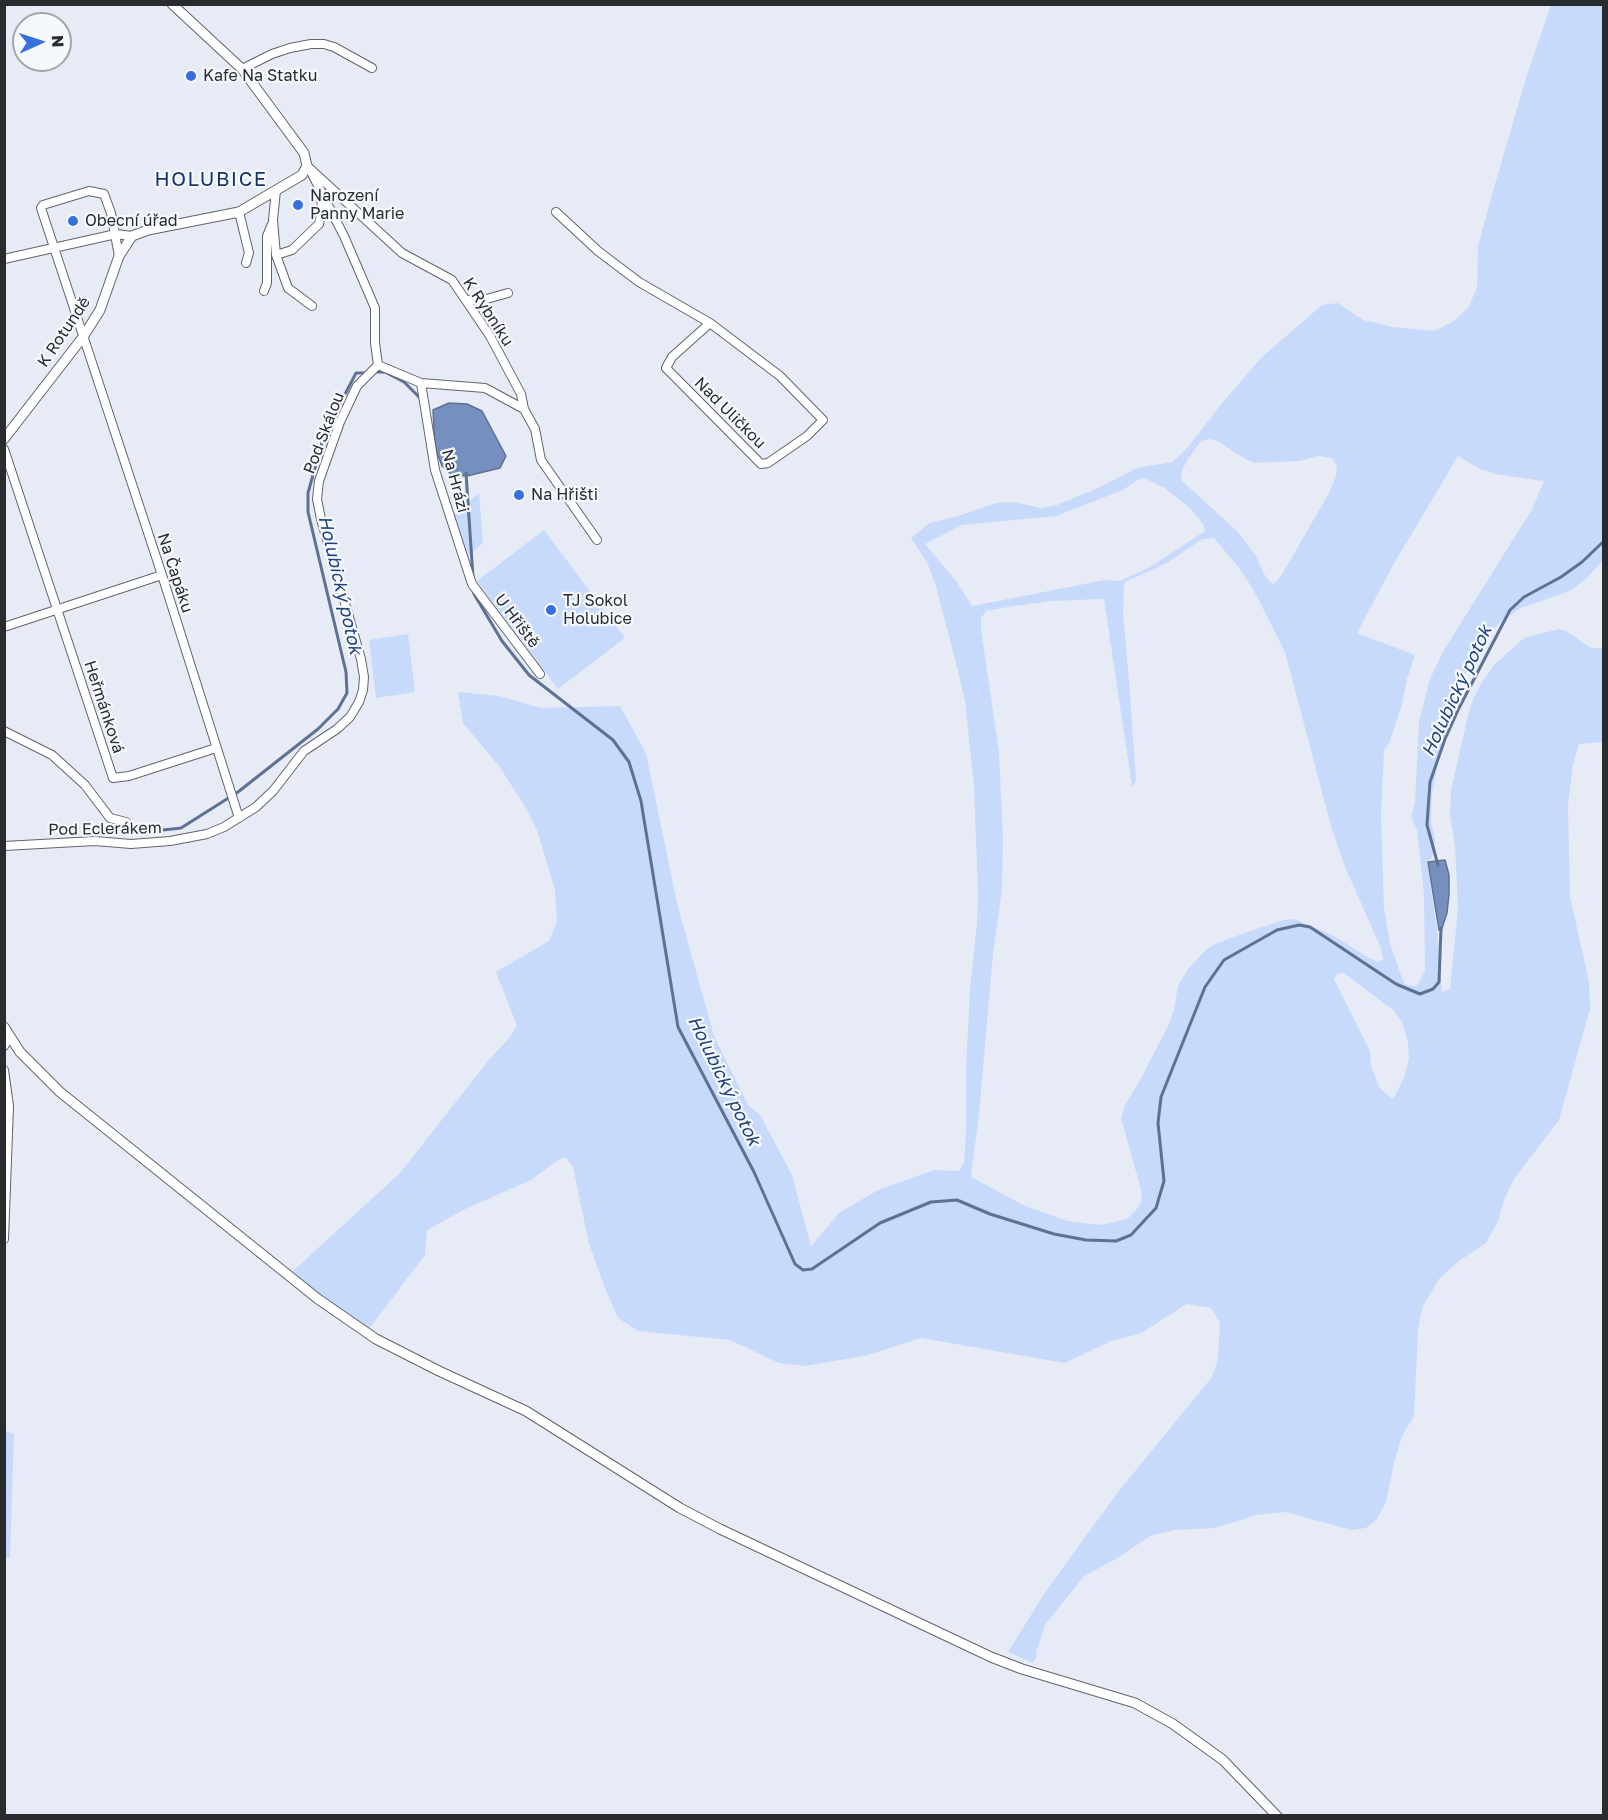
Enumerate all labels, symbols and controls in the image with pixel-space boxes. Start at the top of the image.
north arrow [12,12,72,72]
text: N [48,35,68,48]
place label: Kafe Na Statku [203,66,317,86]
marker: Kafe Na Statku [184,69,198,83]
district label: HOLUBICE [155,168,267,192]
place label: Narození Panny Marie [310,186,404,224]
marker: Narození Panny Marie [291,198,305,212]
place label: Obecní úřad [85,211,178,231]
marker: Obecní úřad [66,214,80,228]
street label: K Rybníku [459,274,517,350]
street label: K Rotundě [34,293,94,371]
street label: Nad Uličkou [690,373,770,453]
street label: Pod Skálou [300,389,348,477]
street label: Na Hrázi [437,447,473,515]
place label: Na Hřišti [531,485,598,505]
marker: Na Hřišti [512,488,526,502]
water label: Holubický potok [314,513,366,657]
street label: Na Čapáku [153,531,197,615]
street label: U Hřiště [491,590,543,652]
place label: TJ Sokol Holubice [563,591,632,629]
marker: TJ Sokol Holubice [544,603,558,617]
water label: Holubický potok [1417,622,1497,760]
street label: Heřmánková [80,658,128,756]
street label: Pod Eclerákem [48,818,162,840]
water label: Holubický potok [683,1013,765,1149]

